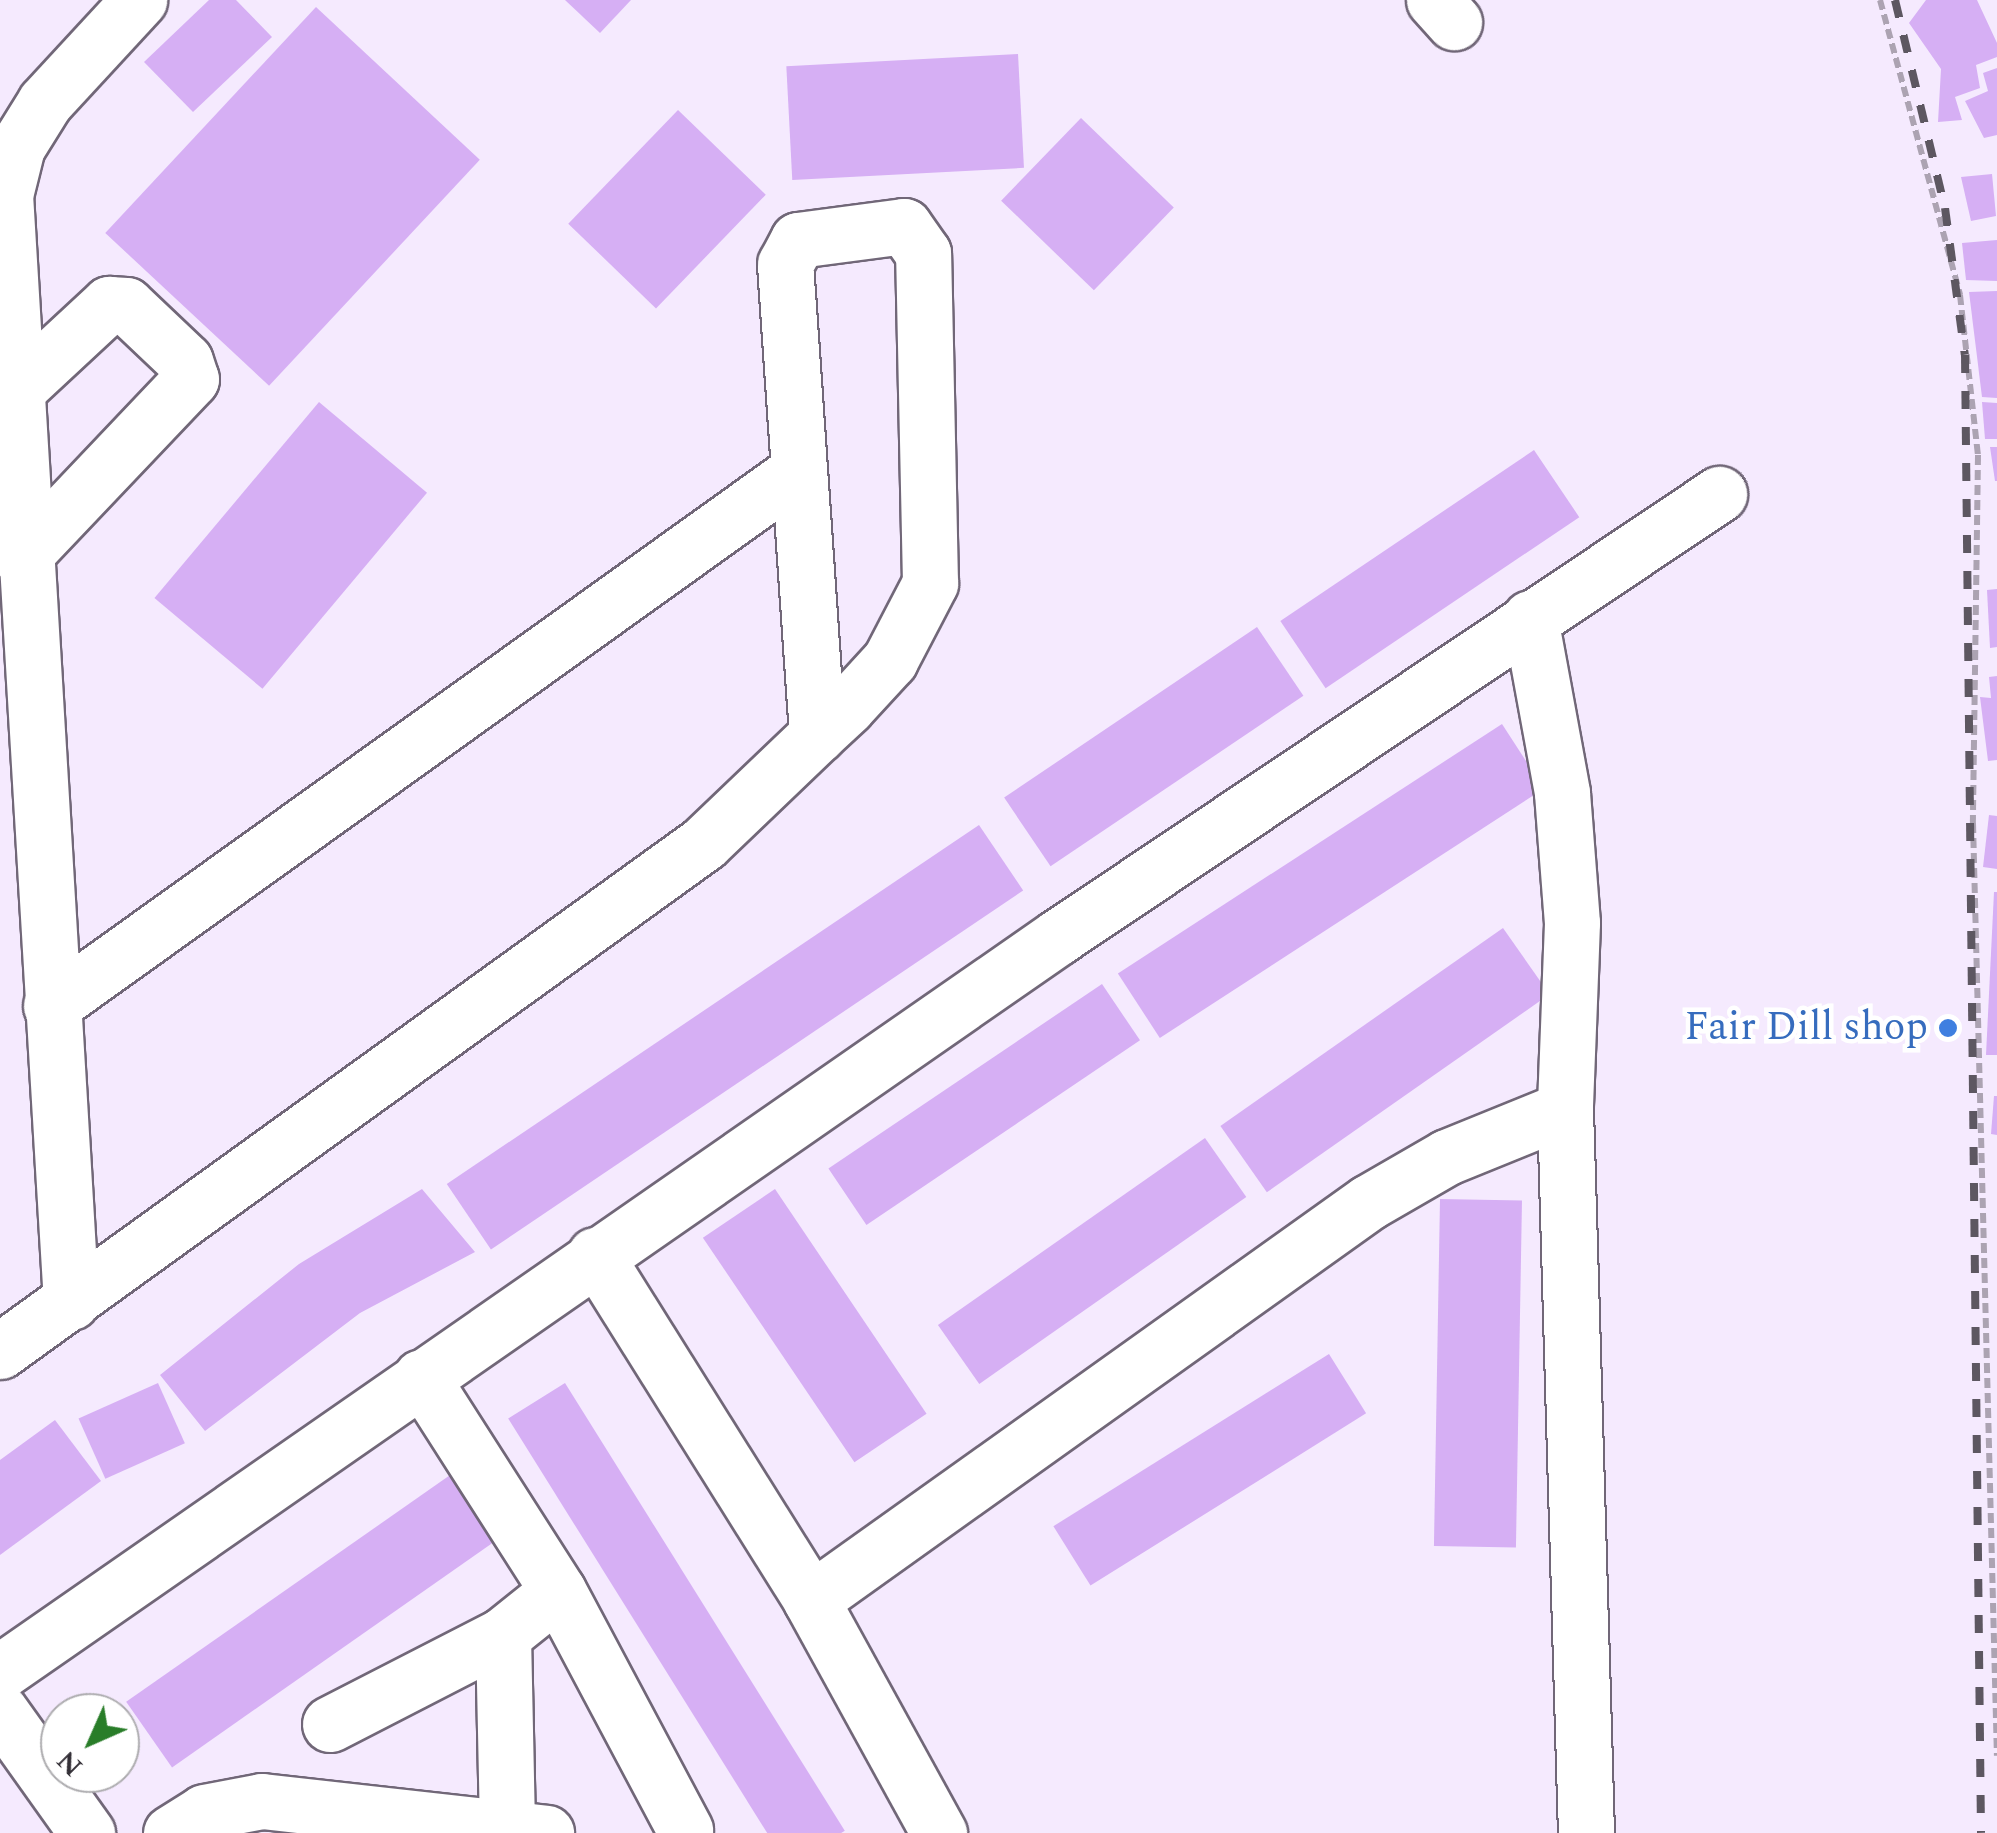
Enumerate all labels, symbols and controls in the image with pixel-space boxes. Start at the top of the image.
place label: Fair Dill shop [1684,1004,1928,1052]
marker: Fair Dill shop [1937,1017,1959,1039]
north arrow [40,1693,140,1793]
text: N [47,1740,93,1786]

